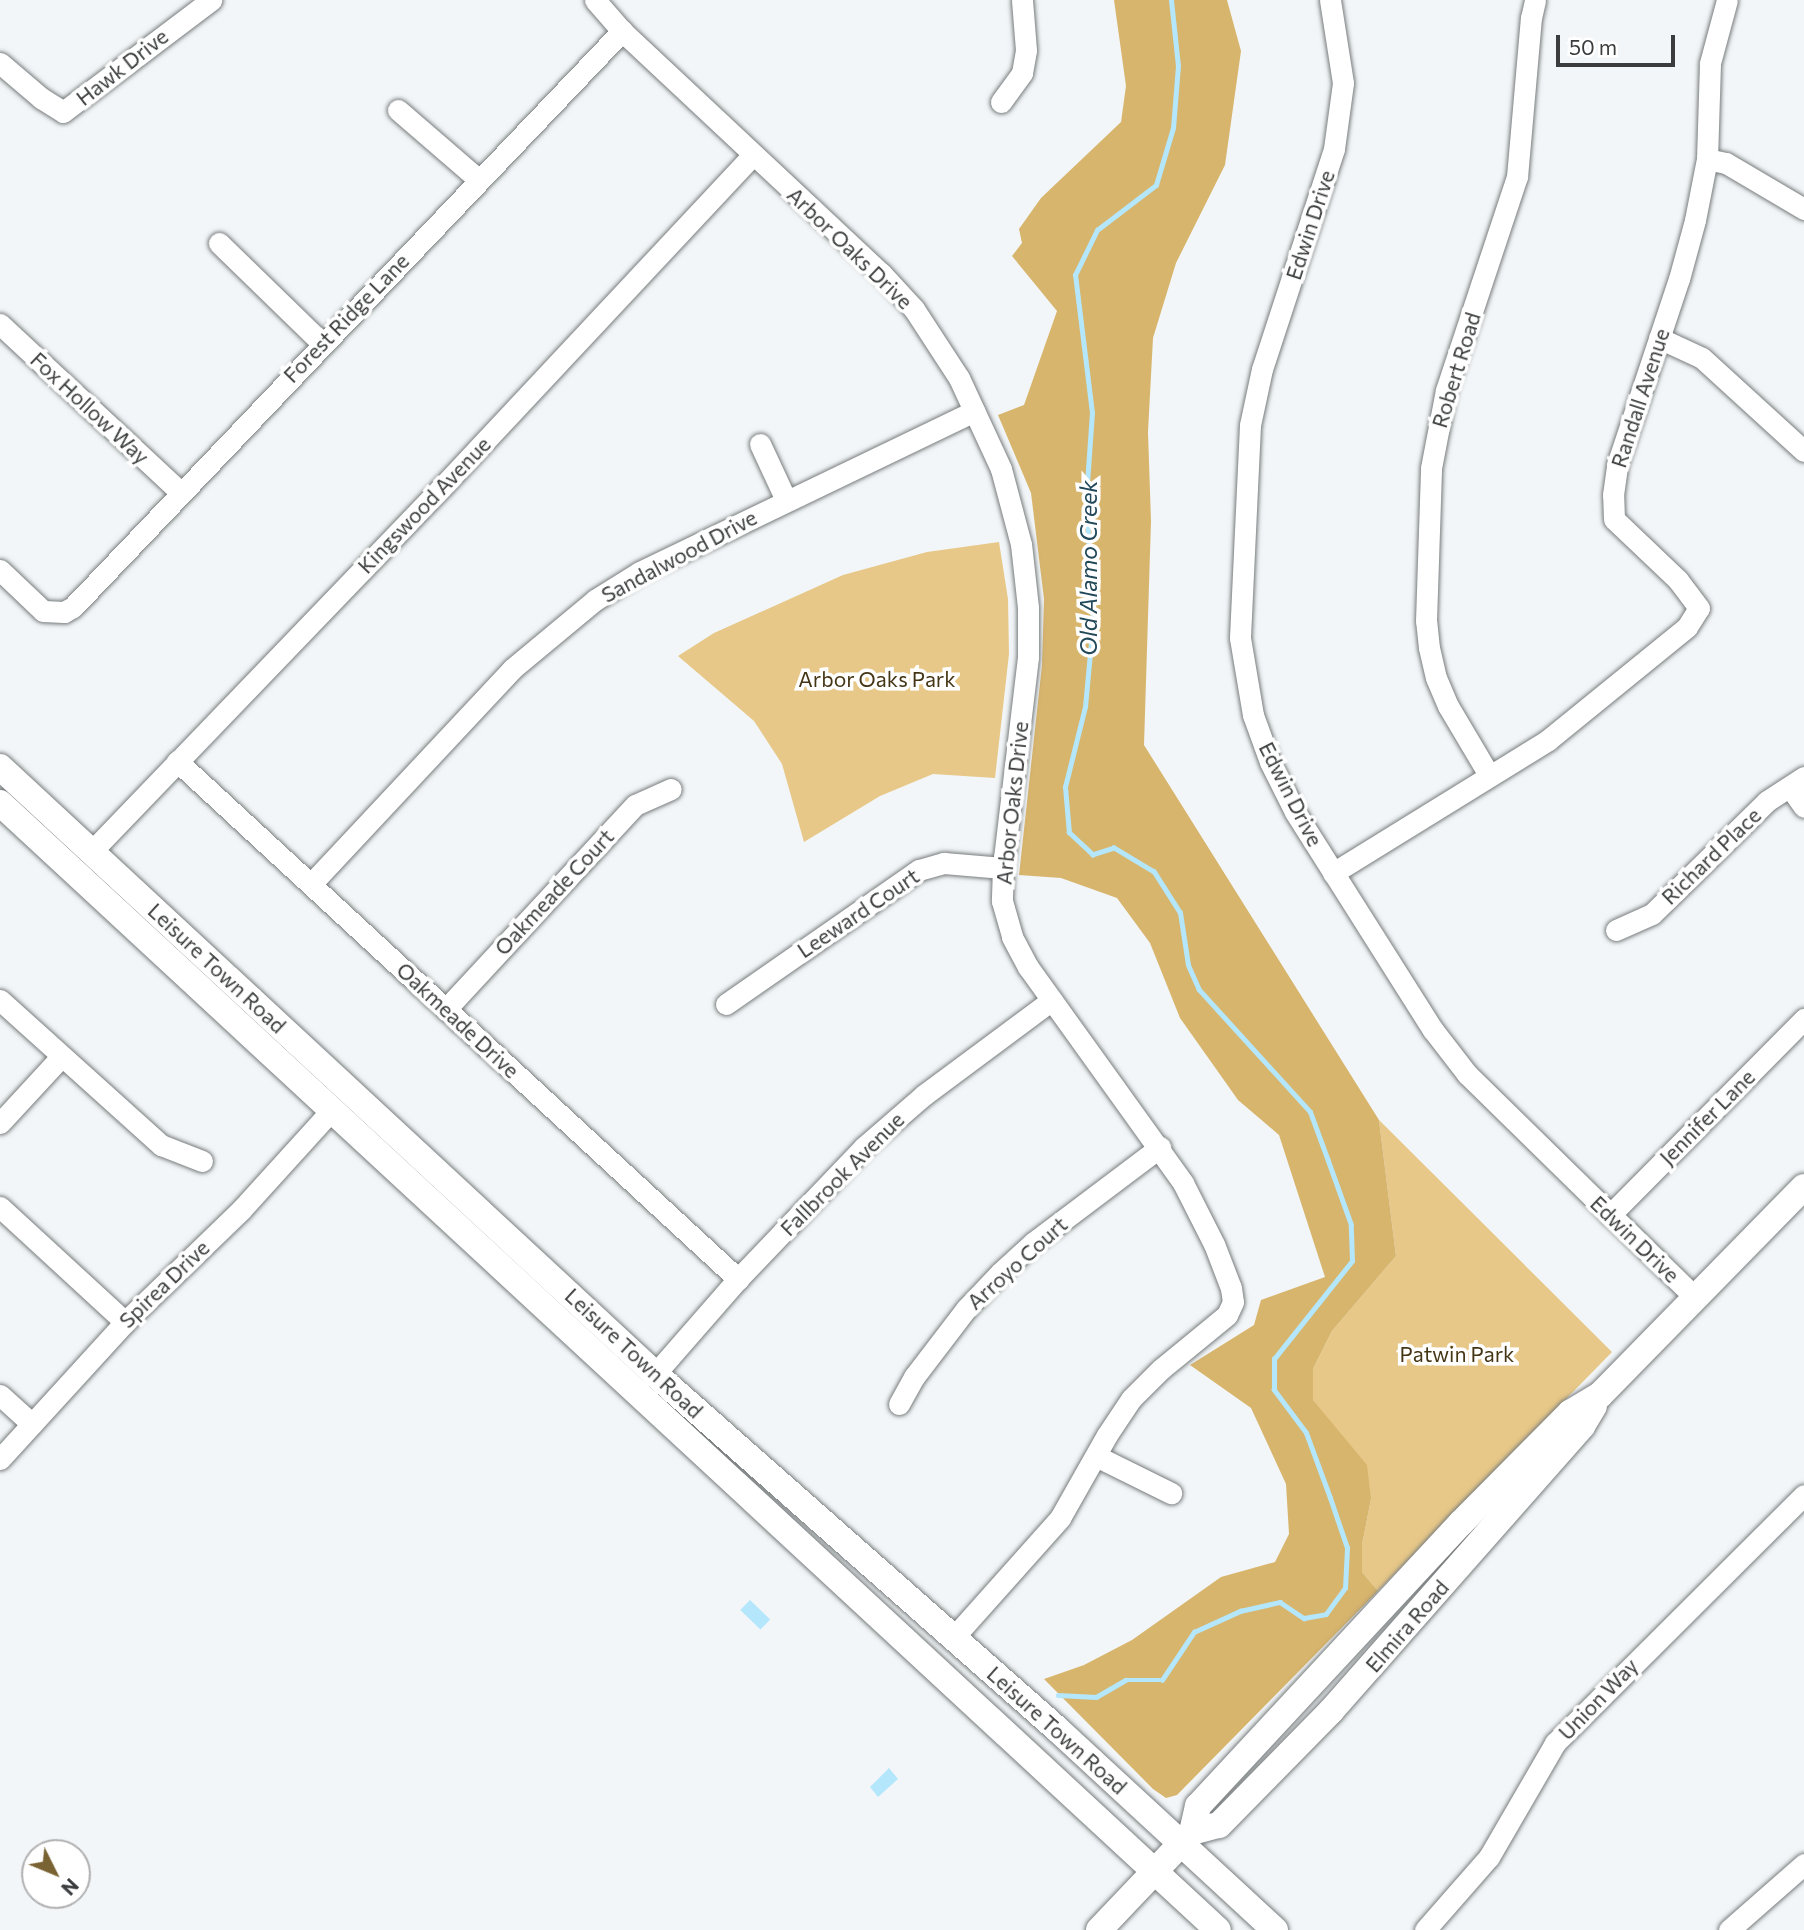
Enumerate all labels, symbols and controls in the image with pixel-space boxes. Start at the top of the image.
scale bar [1559,21,1678,65]
street label: Hawk Drive [71,23,173,111]
text: 50 m [1569,34,1617,59]
street label: Edwin Drive [1280,167,1340,283]
street label: Arbor Oaks Drive [782,182,918,314]
street label: Forest Ridge Lane [278,248,414,388]
street label: Robert Road [1426,309,1486,431]
street label: Randall Avenue [1606,325,1674,471]
street label: Fox Hollow Way [26,347,154,469]
street label: Kingswood Avenue [352,432,496,578]
water label: Old Alamo Creek [1074,480,1102,656]
street label: Sandalwood Drive [597,504,761,608]
park label: Arbor Oaks Park [798,666,956,692]
street label: Arbor Oaks Drive [991,720,1033,886]
street label: Edwin Drive [1254,738,1328,850]
street label: Richard Place [1656,802,1766,910]
street label: Oakmeade Court [489,824,619,960]
street label: Leeward Court [792,863,924,963]
street label: Leisure Town Road [143,898,291,1038]
street label: Oakmeade Drive [392,957,524,1083]
street label: Jennifer Lane [1654,1064,1760,1170]
street label: Fallbrook Avenue [775,1107,909,1241]
street label: Edwin Drive [1585,1190,1685,1288]
street label: Arroyo Court [962,1212,1072,1314]
street label: Spirea Drive [114,1235,214,1333]
street label: Leisure Town Road [560,1283,708,1423]
park label: Patwin Park [1400,1341,1514,1367]
street label: Elmira Road [1360,1575,1454,1677]
street label: Union Way [1553,1653,1643,1745]
street label: Leisure Town Road [982,1661,1132,1799]
north arrow [21,1839,91,1909]
text: N [57,1874,84,1900]

